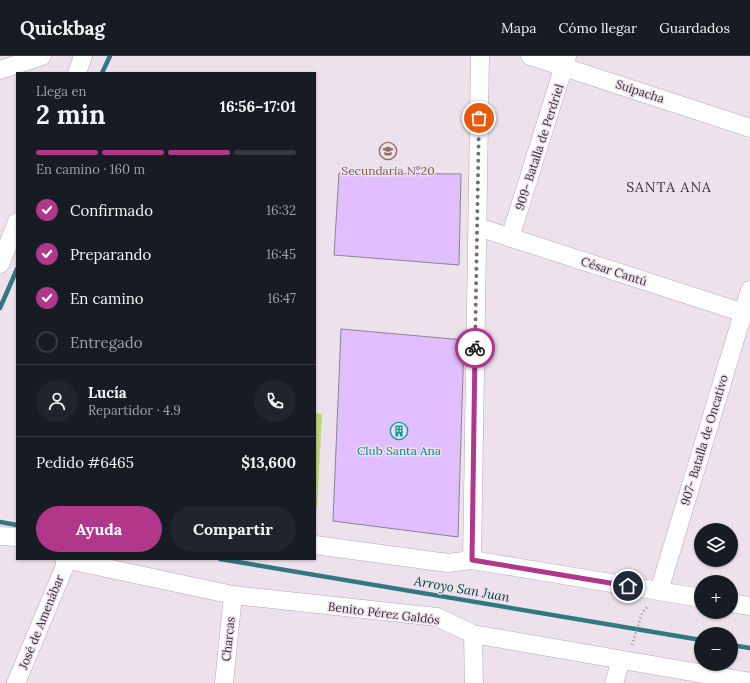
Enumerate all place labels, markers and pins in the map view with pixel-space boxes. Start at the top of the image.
pin [462,101,496,135]
school or university icon: Secundaria N°20 [378,141,398,161]
place label: Secundaria N°20 [341,163,435,178]
building icon: Club Santa Ana [389,421,409,441]
place label: Club Santa Ana [357,443,441,458]
pin [611,569,645,603]

